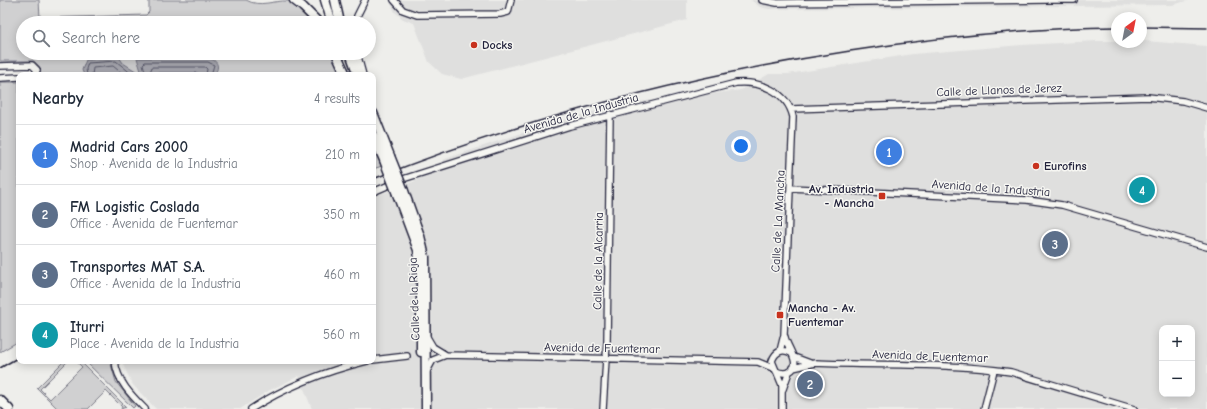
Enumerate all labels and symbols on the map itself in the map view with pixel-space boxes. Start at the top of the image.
north arrow [1111,12,1147,48]
place label: Docks [482,38,512,52]
marker: Docks [469,40,479,50]
street label: Calle de Llanos de Jerez [936,81,1063,99]
street label: Avenida de la Industria [522,90,640,136]
your location [731,136,751,156]
pin: 1 [876,137,902,167]
place label: Eurofins [1044,159,1087,173]
marker: Eurofins [1031,161,1041,171]
street label: Calle de La Mancha [768,169,788,273]
pin: 4 [1129,175,1155,205]
street label: Avenida de la Industria [931,177,1051,199]
place label: Av. Industria - Mancha [809,182,874,210]
marker: Av. Industria - Mancha [877,191,887,201]
street label: Calle de la Alcarria [590,212,606,310]
pin: 3 [1042,229,1068,259]
street label: Calle de la Rioja [406,257,422,341]
place label: Mancha - Av. Fuentemar [788,301,856,329]
marker: Mancha - Av. Fuentemar [775,310,785,320]
street label: Avenida de Fuentemar [544,340,660,356]
street label: Avenida de Fuentemar [872,347,988,365]
pin: 2 [797,369,823,399]

